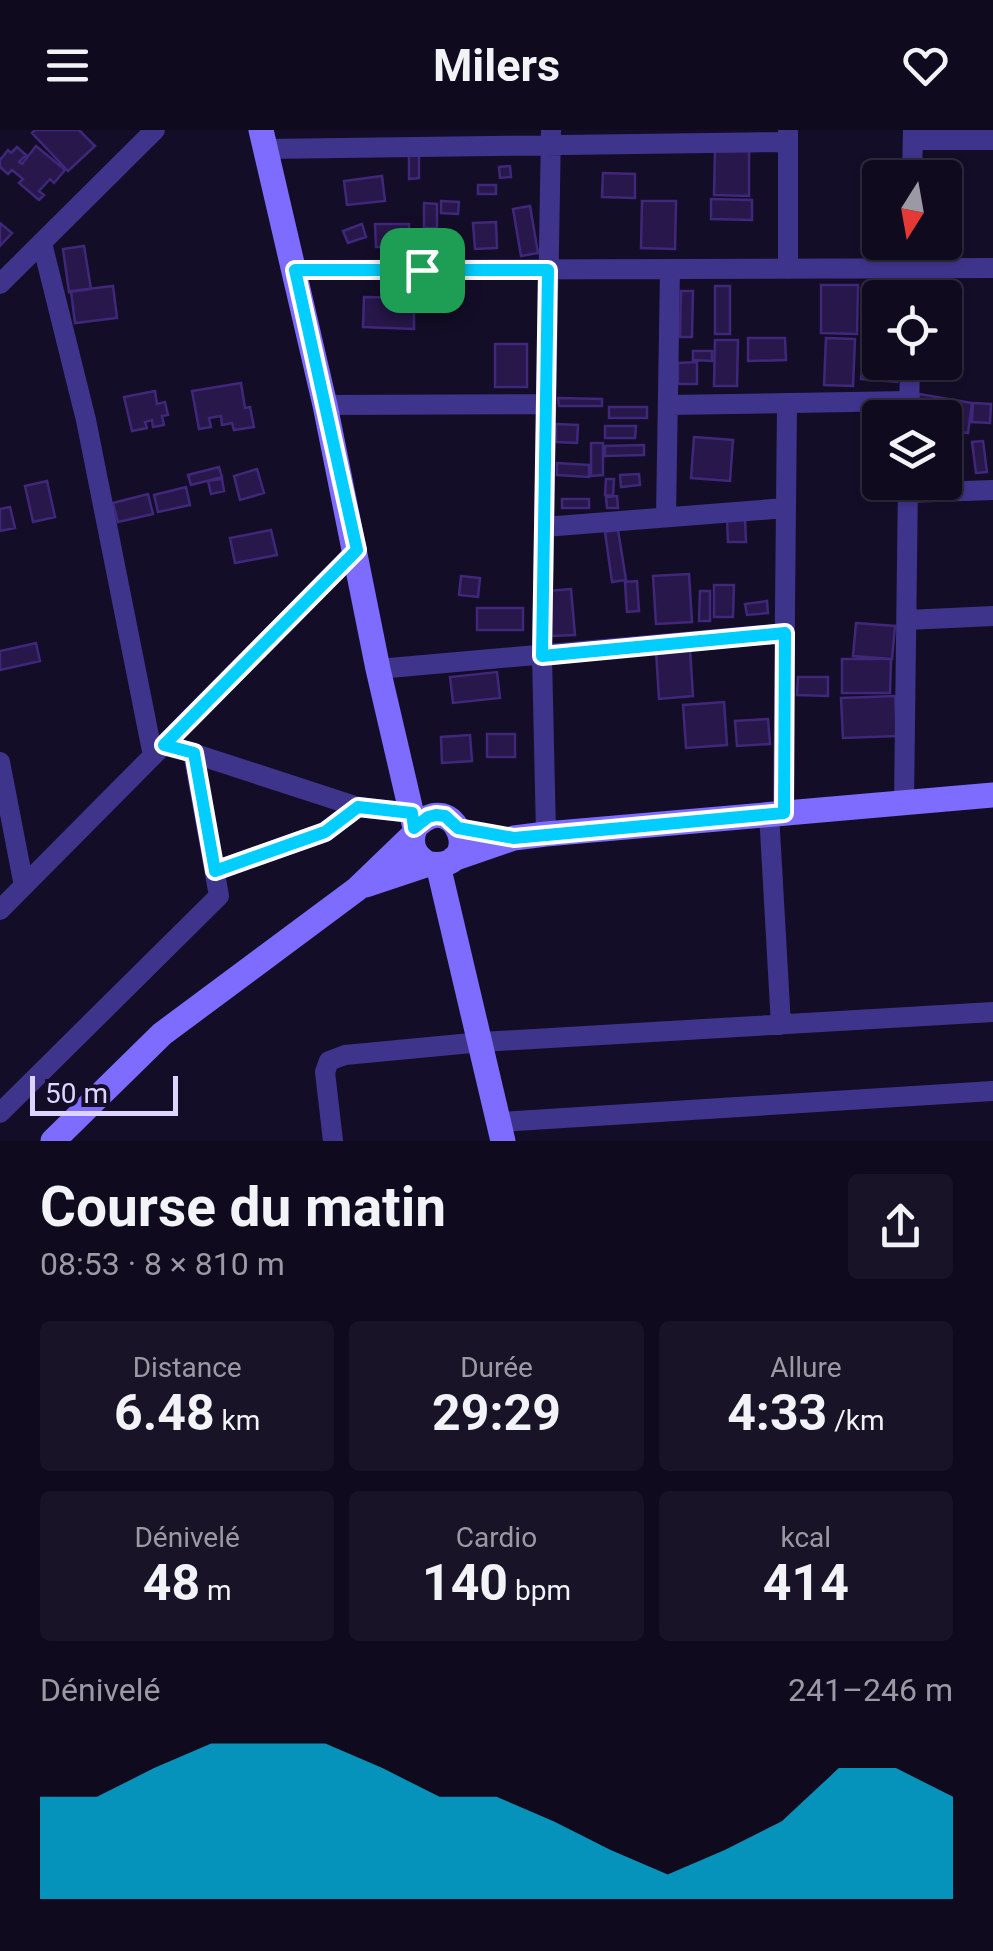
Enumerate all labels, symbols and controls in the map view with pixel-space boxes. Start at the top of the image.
icon: menu [40,38,95,93]
icon: heart [898,38,953,93]
text: Milers [433,39,560,92]
north arrow [862,160,962,260]
map controls [862,160,962,500]
pin [380,228,465,313]
icon: arrive [395,243,450,298]
button: locate [862,280,962,380]
button: layers [862,400,962,500]
scale bar [30,1071,178,1116]
text: 50 m [45,1077,108,1110]
button: share [848,1174,953,1279]
text: Course du matin [40,1175,446,1239]
text: 08:53 · 8 × 810 m [40,1245,285,1283]
text: Distance [133,1351,242,1384]
text: Durée [460,1351,533,1384]
text: Allure [770,1351,842,1384]
text: 6.48 [114,1384,215,1442]
text: 29:29 [432,1384,561,1442]
text: 4:33 [727,1384,827,1442]
text: km [215,1404,260,1437]
text: /km [827,1404,885,1437]
text: Dénivelé [134,1521,240,1554]
text: Cardio [456,1521,537,1554]
text: kcal [781,1521,831,1554]
text: 48 [143,1554,200,1612]
text: 140 [422,1554,508,1612]
text: 414 [763,1554,849,1612]
text: m [200,1574,232,1607]
text: bpm [508,1574,571,1607]
text: Dénivelé [40,1671,160,1709]
text: 241–246 m [788,1671,953,1709]

